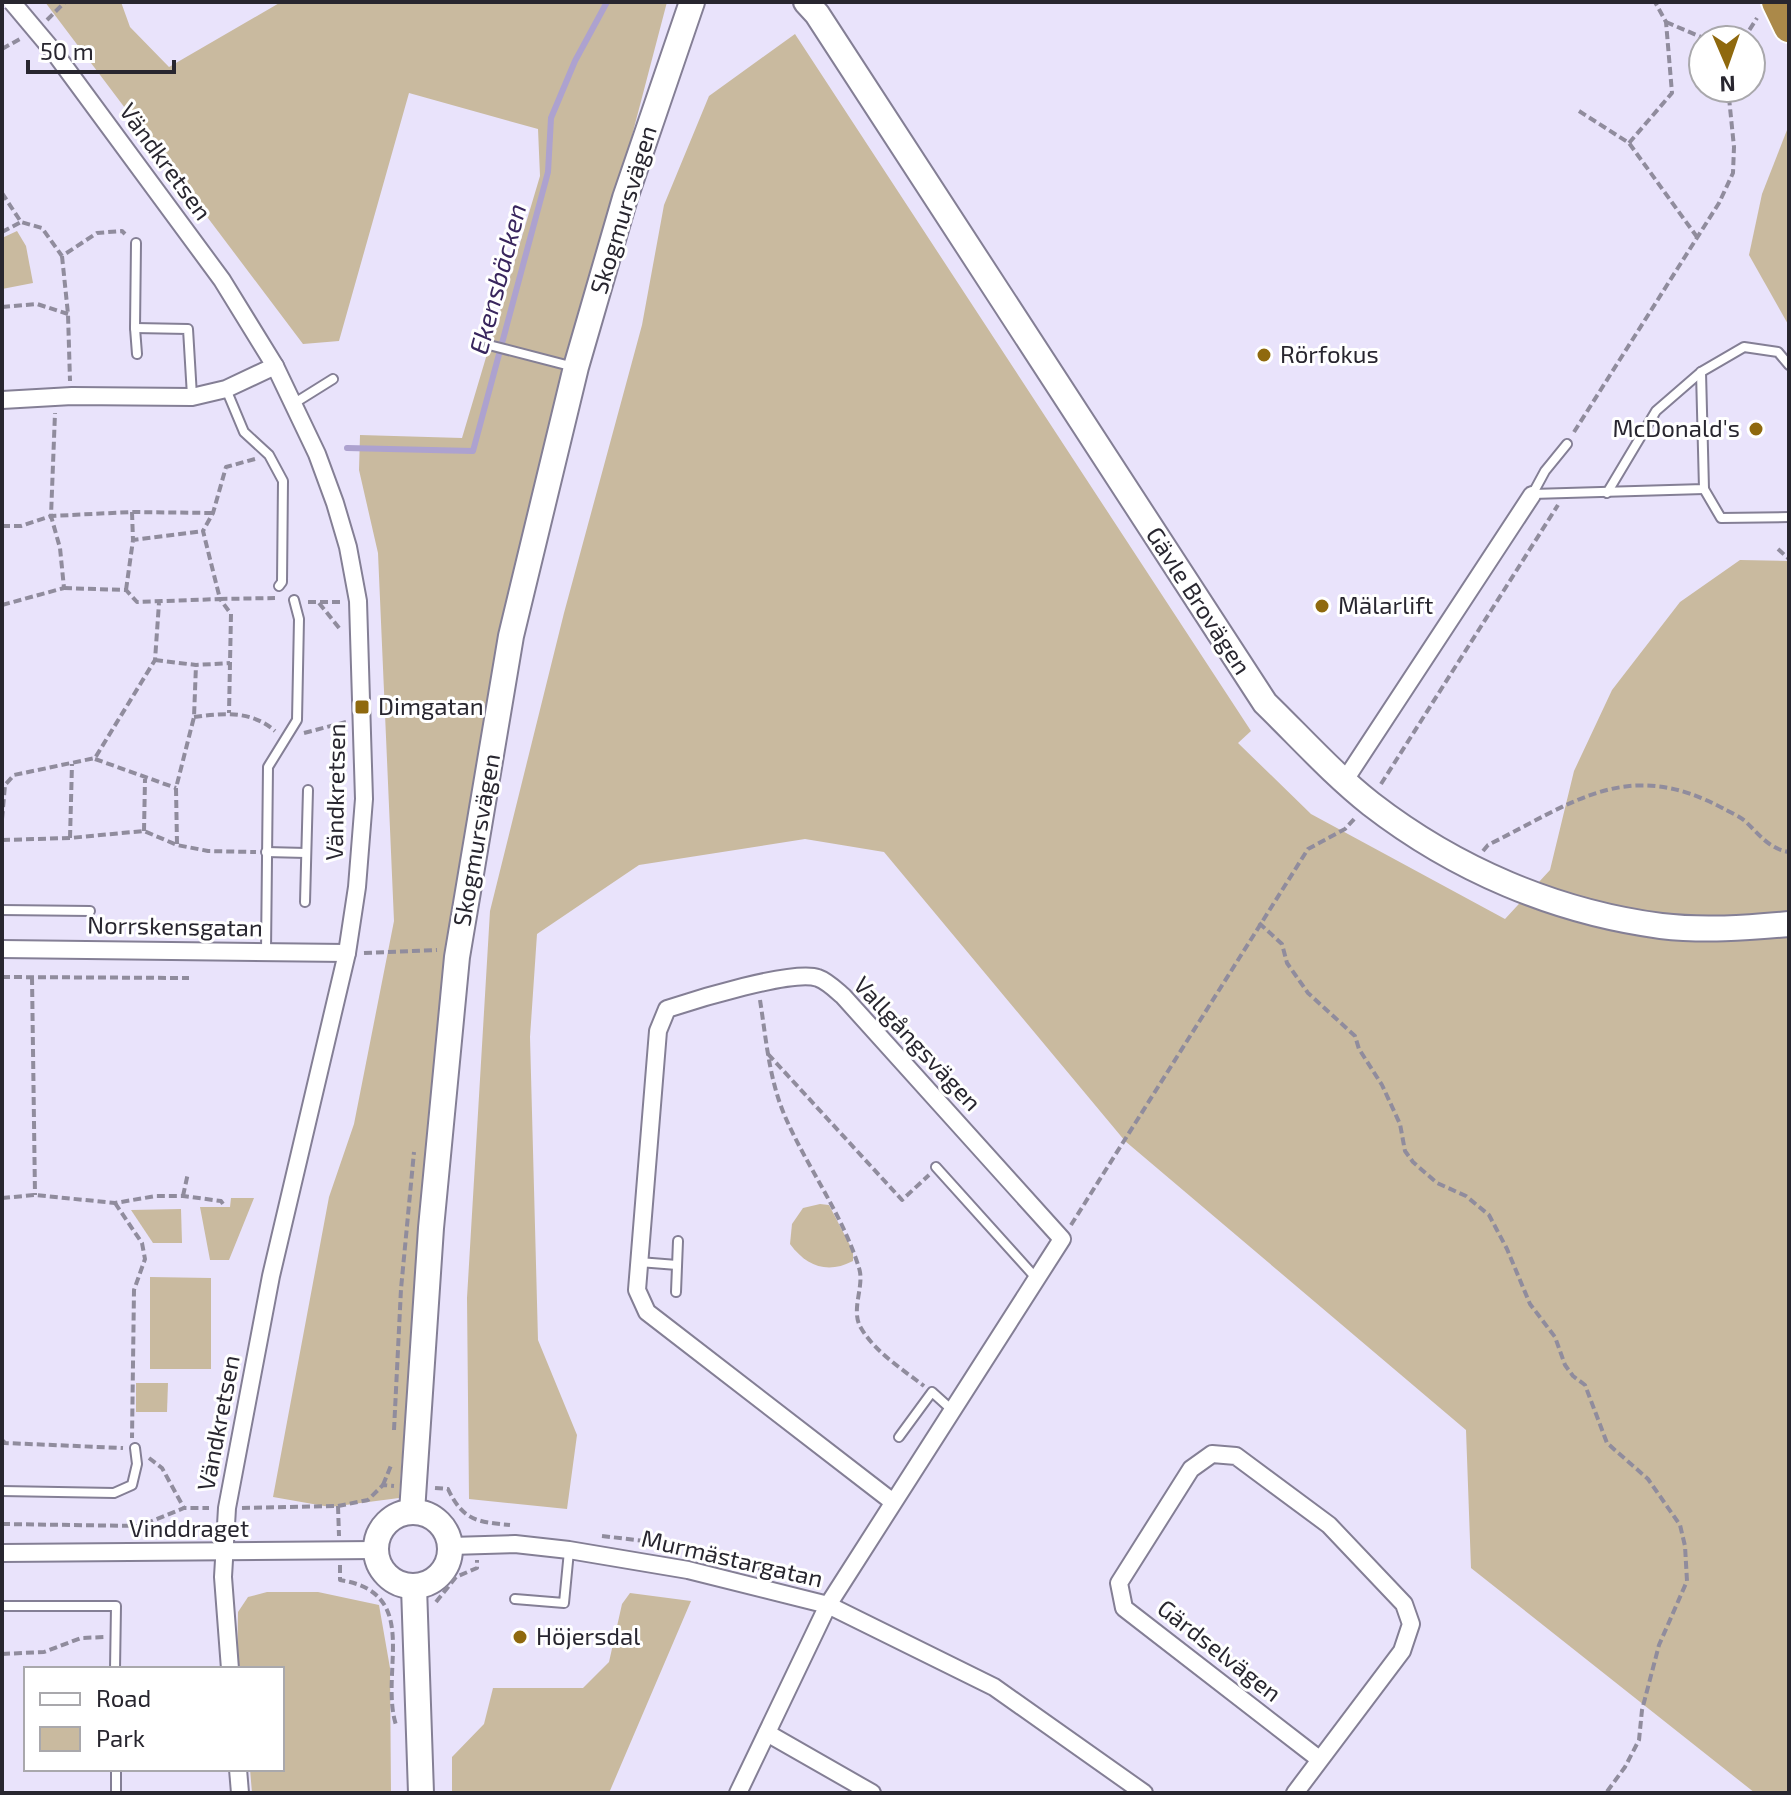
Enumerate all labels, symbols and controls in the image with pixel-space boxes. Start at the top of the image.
scale bar [28,24,174,74]
north arrow [1687,24,1767,104]
text: 50 m [40,36,94,65]
text: N [1719,72,1736,98]
street label: Vändkretsen [114,97,218,225]
street label: Skogmursvägen [583,122,662,297]
water label: Ekensbäcken [462,200,532,357]
place label: Rörfokus [1280,339,1379,368]
marker: Rörfokus [1255,346,1273,364]
place label: McDonald's [1612,413,1740,442]
marker: McDonald's [1747,420,1765,438]
street label: Gävle Brovägen [1141,521,1258,679]
place label: Mälarlift [1338,590,1434,619]
marker: Mälarlift [1313,597,1331,615]
place label: Dimgatan [378,691,484,720]
marker: Dimgatan [353,698,371,716]
street label: Vändkretsen [319,723,350,861]
street label: Skogmursvägen [446,751,505,928]
street label: Norrskensgatan [87,909,263,942]
street label: Vallgångsvägen [848,970,988,1116]
street label: Vändkretsen [190,1353,245,1493]
street label: Vinddraget [129,1513,249,1542]
street label: Murmästargatan [639,1523,826,1593]
street label: Gärdselvägen [1152,1593,1288,1707]
place label: Höjersdal [536,1621,640,1650]
marker: Höjersdal [511,1628,529,1646]
legend [24,1667,284,1771]
text: Road [96,1683,151,1712]
text: Park [96,1723,145,1752]

